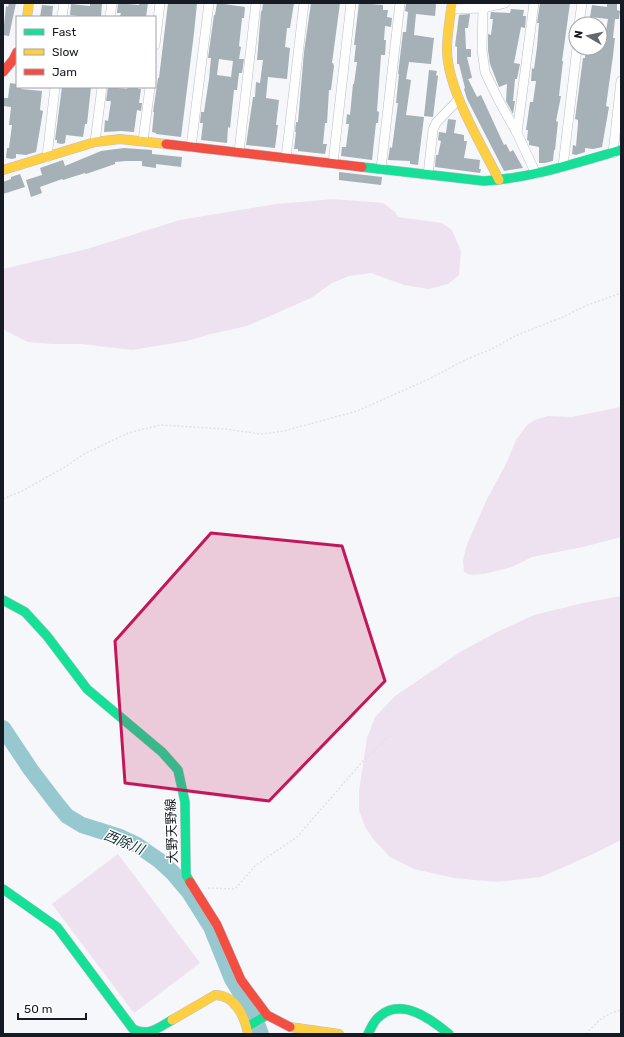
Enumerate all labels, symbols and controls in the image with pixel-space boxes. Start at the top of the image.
legend [16,16,156,88]
north arrow [568,16,608,56]
text: Fast [52,25,76,39]
text: N [572,30,586,39]
text: Slow [52,45,79,59]
text: Jam [52,65,77,79]
street label: 大野天野線 [163,798,180,864]
water label: 西除川 [101,826,148,859]
scale bar [18,995,86,1021]
text: 50 m [24,1002,52,1016]

